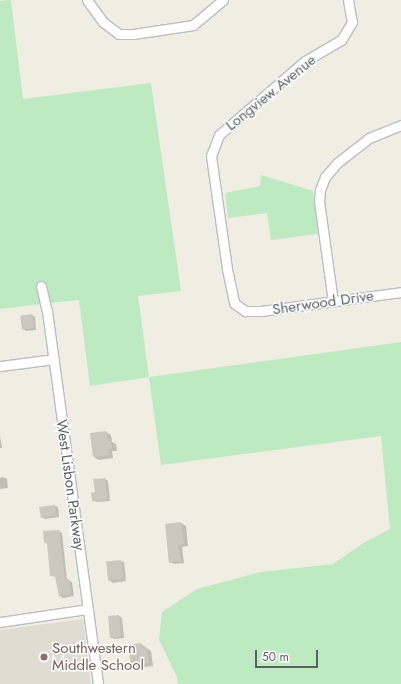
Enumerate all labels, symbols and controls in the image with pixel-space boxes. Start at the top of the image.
street label: Longview Avenue [222,51,320,135]
street label: Sherwood Drive [271,287,375,319]
street label: West Lisbon Parkway [52,418,88,552]
place label: Southwestern Middle School [52,639,144,674]
scale bar [257,642,320,668]
text: 50 m [262,648,289,666]
marker: Southwestern Middle School [39,652,49,662]

